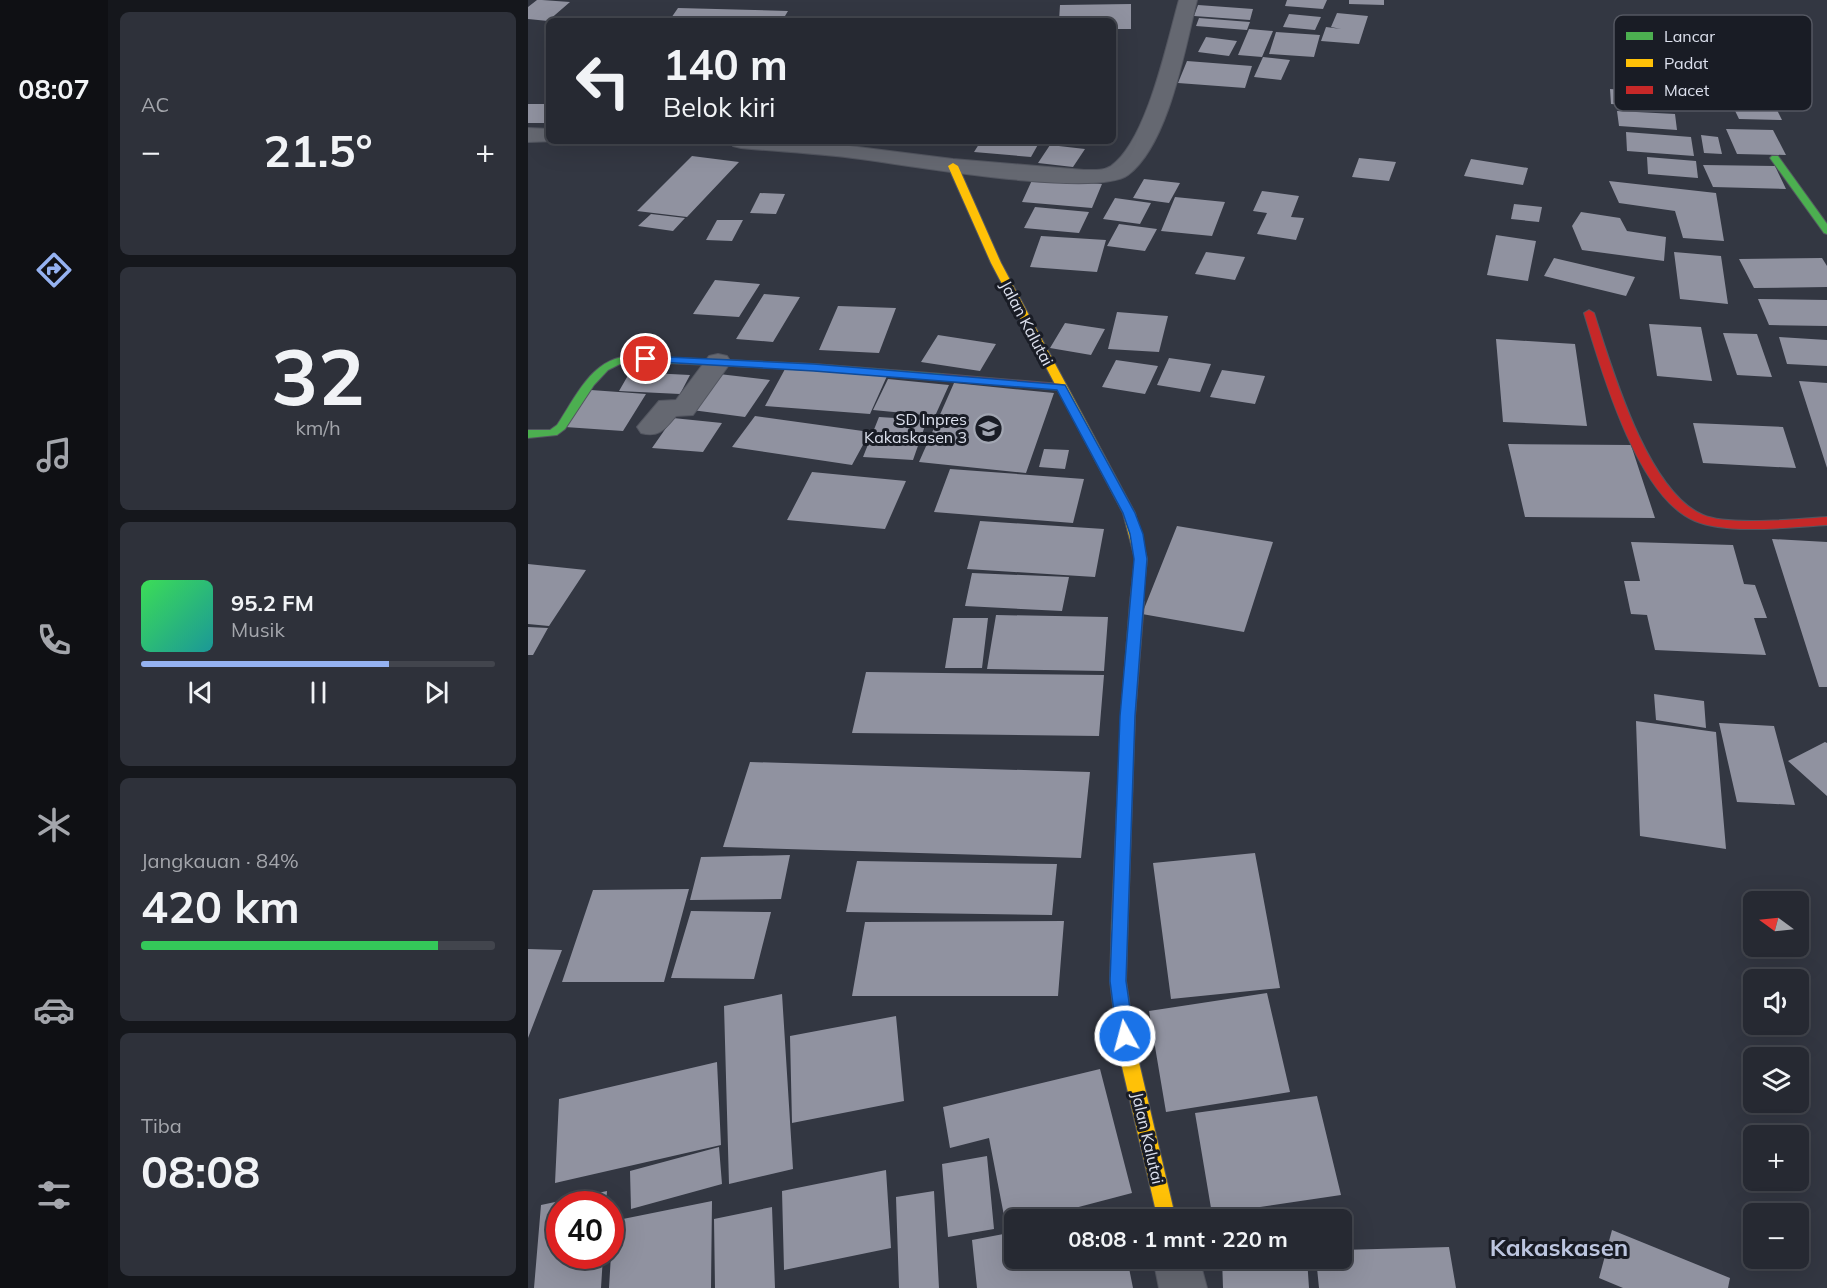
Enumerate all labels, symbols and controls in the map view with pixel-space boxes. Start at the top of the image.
legend [1614,15,1812,111]
text: Lancar [1664,26,1715,46]
text: 140 m [663,38,788,91]
icon: left [564,42,642,120]
text: Padat [1664,53,1709,73]
text: 08:07 [18,72,90,106]
text: Macet [1664,80,1710,100]
text: Belok kiri [663,90,775,124]
text: AC [141,92,169,117]
text: 21.5° [263,122,373,178]
text: − [141,130,161,171]
text: + [475,130,495,171]
icon: directions [33,249,75,291]
street label: Jalan Kalutai [996,277,1058,369]
text: 32 [271,327,365,425]
pin [620,333,671,384]
icon: arrive [629,342,662,375]
place label: SD Inpres Kakaskasen 3 [864,409,967,447]
school or university icon: SD Inpres Kakaskasen 3 [972,412,1004,444]
text: km/h [295,415,341,440]
icon: music [33,434,75,476]
text: 95.2 FM [231,589,314,617]
text: Musik [231,617,285,642]
icon: phone [33,619,75,661]
icon: previous [184,676,217,709]
icon: pause [302,676,335,709]
icon: next [420,676,453,709]
icon: climate [33,804,75,846]
text: Jangkauan · 84% [141,848,299,873]
text: 420 km [141,878,300,934]
north arrow [1743,891,1809,957]
map controls [1743,891,1809,1269]
button: sound [1743,969,1809,1035]
icon: car [33,989,75,1031]
position arrow [1093,1004,1157,1068]
button: layers [1743,1047,1809,1113]
street label: Jalan Kalutai [1128,1090,1168,1186]
text: Tiba [141,1113,182,1138]
button: + [1743,1125,1809,1191]
text: 08:08 [141,1143,260,1199]
icon: filters [33,1174,75,1216]
speed limit sign: 40 [546,1191,624,1269]
button: − [1743,1203,1809,1269]
text: 08:08 · 1 mnt · 220 m [1068,1225,1288,1253]
district label: Kakaskasen [1490,1232,1628,1262]

